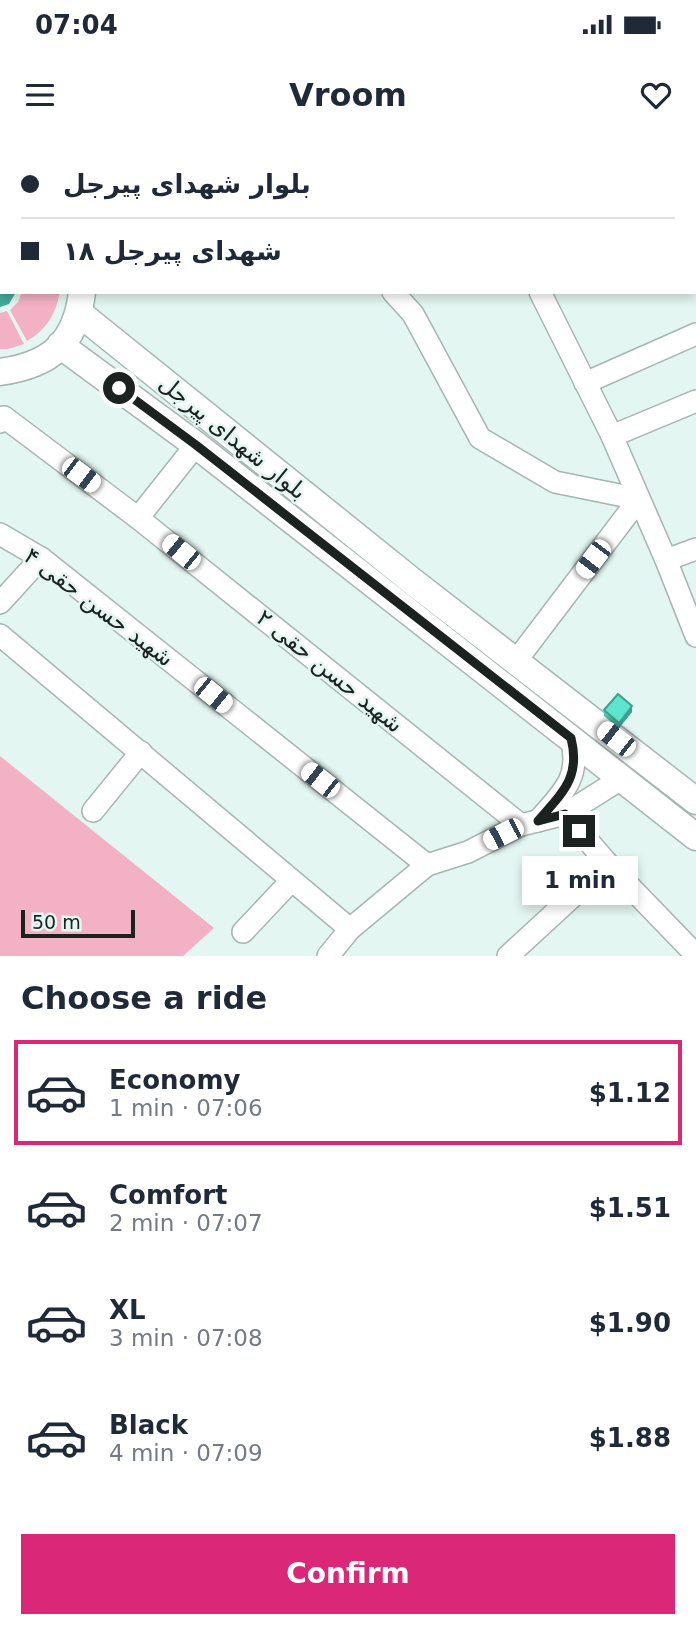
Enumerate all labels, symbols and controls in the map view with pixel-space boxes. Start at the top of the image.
text: 07:04 [35,10,118,40]
icon: menu [21,76,59,114]
text: Vroom [289,76,407,114]
icon: heart [637,76,675,114]
text: بلوار شهدای پیرجل [63,169,311,199]
text: شهدای پیرجل ۱۸ [63,236,282,266]
street label: بلوار شهدای پیرجل [153,370,312,505]
route start [103,372,135,404]
car [58,454,105,496]
car [159,531,204,573]
car [572,536,615,582]
street label: شهید حسن حقی ۴ [19,542,179,672]
street label: شهید حسن حقی ۲ [251,604,408,739]
car [191,674,236,716]
car [593,718,640,760]
car [297,759,344,801]
car [480,815,527,853]
route end [563,815,595,847]
callout: 1 min [521,856,637,904]
text: 1 min [544,867,616,893]
scale bar [21,907,135,939]
text: 50 m [32,911,81,933]
text: Choose a ride [21,979,267,1017]
icon: car [25,1061,88,1124]
text: Economy [109,1065,240,1095]
text: $1.12 [589,1078,671,1108]
text: 1 min · 07:06 [109,1095,263,1121]
icon: car [25,1176,88,1239]
text: Comfort [109,1180,227,1210]
text: $1.51 [589,1193,671,1223]
text: 2 min · 07:07 [109,1210,263,1236]
icon: car [25,1291,88,1354]
text: XL [109,1295,146,1325]
text: $1.90 [589,1308,671,1338]
text: 3 min · 07:08 [109,1325,263,1351]
icon: car [25,1406,88,1469]
text: Black [109,1410,188,1440]
text: $1.88 [589,1423,671,1453]
text: 4 min · 07:09 [109,1440,263,1466]
button: Confirm [21,1534,675,1614]

